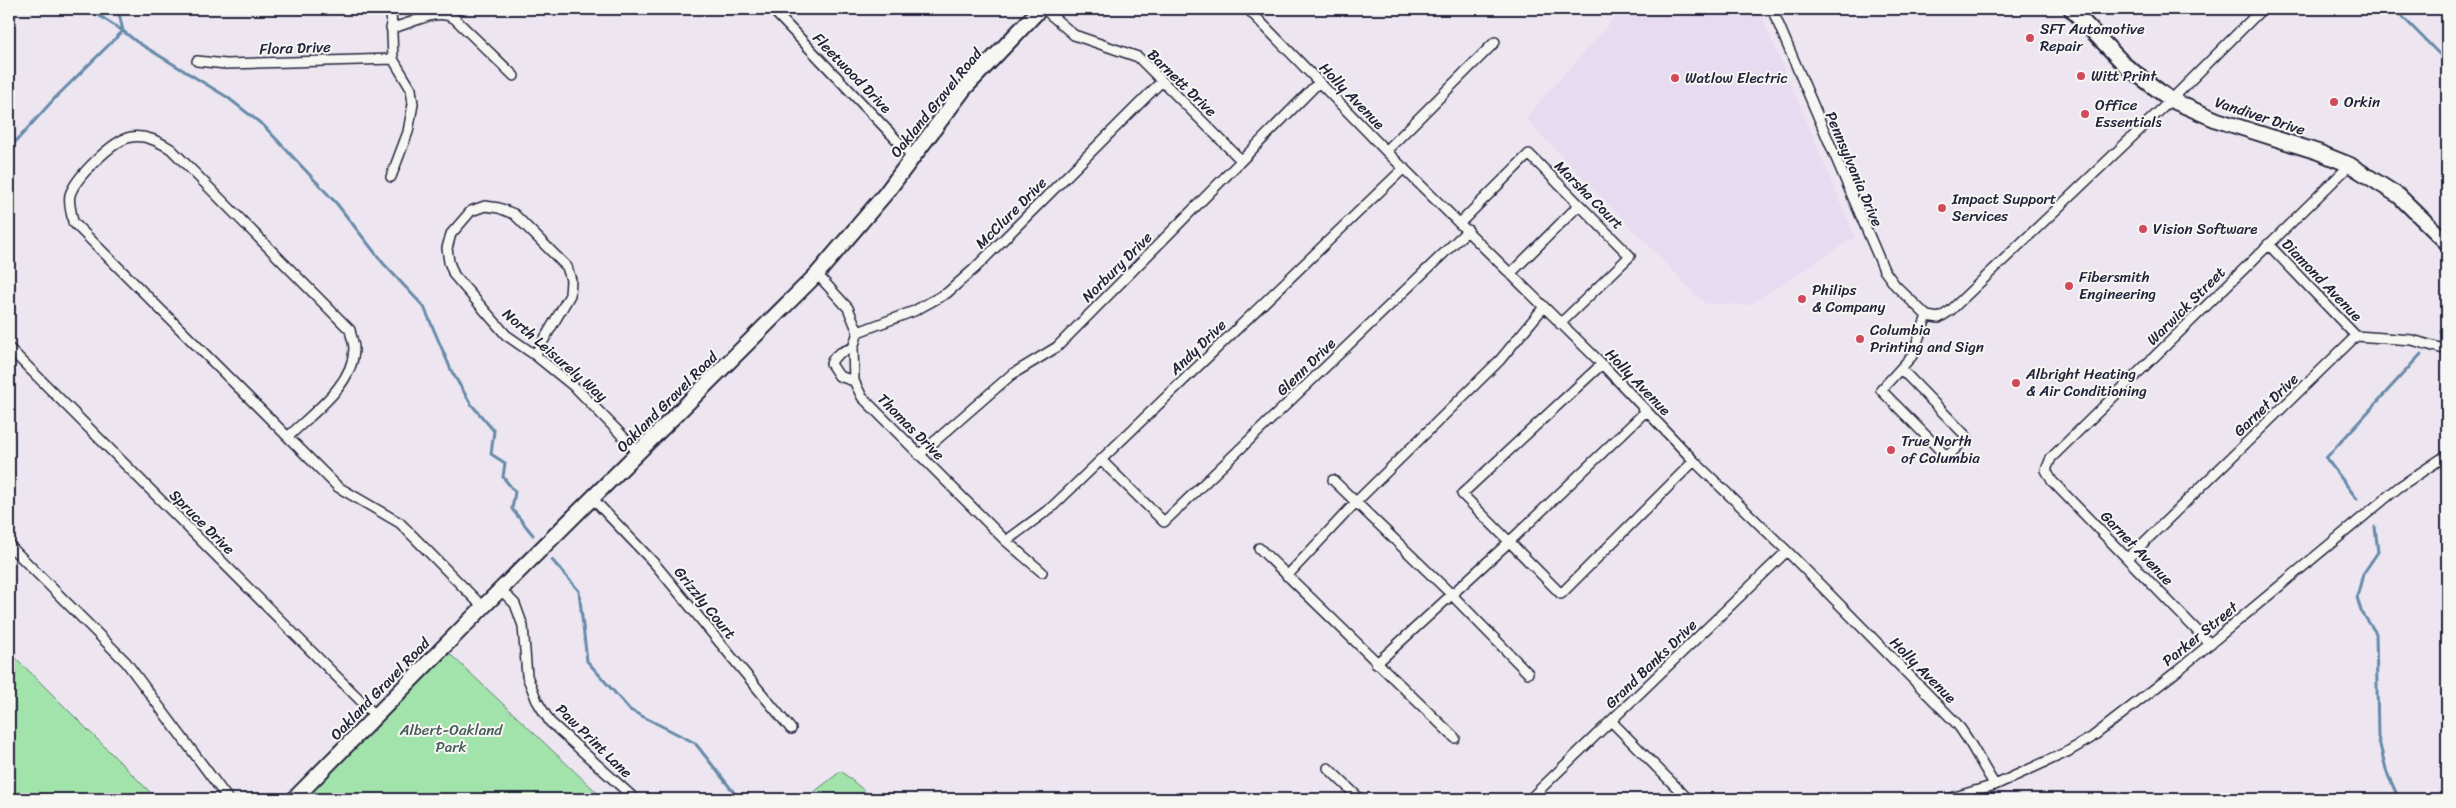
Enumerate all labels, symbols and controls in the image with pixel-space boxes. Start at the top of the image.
place label: SFT Automotive Repair [2040,16,2145,59]
street label: Fleetwood Drive [806,26,898,120]
marker: SFT Automotive Repair [2024,32,2036,44]
street label: Flora Drive [259,34,332,62]
street label: Oakland Gravel Road [883,42,989,164]
street label: Barnett Drive [1141,43,1223,124]
street label: Holly Avenue [1313,56,1391,136]
place label: Witt Print [2091,63,2157,89]
place label: Watlow Electric [1685,65,1788,91]
marker: Witt Print [2075,70,2087,82]
marker: Watlow Electric [1669,72,1681,84]
street label: Vandiver Drive [2211,89,2309,143]
place label: Orkin [2344,89,2380,115]
place label: Office Essentials [2095,92,2162,135]
marker: Orkin [2328,96,2340,108]
street label: Pennsylvania Drive [1818,107,1890,231]
marker: Office Essentials [2079,108,2091,120]
street label: Marsha Court [1548,154,1630,236]
street label: McClure Drive [969,171,1053,255]
place label: Impact Support Services [1951,186,2057,229]
marker: Impact Support Services [1936,202,1948,214]
place label: Vision Software [2153,216,2257,242]
marker: Vision Software [2137,223,2149,235]
street label: Norbury Drive [1075,225,1159,309]
street label: Diamond Avenue [2275,232,2369,328]
street label: Warwick Street [2140,260,2232,352]
place label: Fibersmith Engineering [2079,264,2156,307]
place label: Philips & Company [1812,277,1886,320]
marker: Fibersmith Engineering [2063,280,2075,292]
marker: Philips & Company [1796,293,1808,305]
street label: North Leisurely Way [496,302,614,409]
street label: Andy Drive [1163,313,1233,382]
place label: Columbia Printing and Sign [1870,317,1984,360]
street label: Glenn Drive [1270,332,1342,402]
marker: Columbia Printing and Sign [1854,333,1866,345]
street label: Holly Avenue [1599,342,1677,422]
street label: Oakland Gravel Road [610,344,725,459]
place label: Albright Heating & Air Conditioning [2025,361,2147,404]
street label: Garnet Drive [2227,367,2305,443]
marker: Albright Heating & Air Conditioning [2010,377,2022,389]
street label: Thomas Drive [871,387,951,467]
place label: True North of Columbia [1901,428,1980,471]
marker: True North of Columbia [1885,444,1897,456]
street label: Spruce Drive [163,483,241,561]
street label: Garnet Avenue [2094,504,2180,592]
street label: Grizzly Court [667,561,743,646]
street label: Parker Street [2156,594,2245,673]
street label: Grand Banks Drive [1599,613,1703,715]
street label: Holly Avenue [1883,630,1963,710]
street label: Oakland Gravel Road [324,631,437,747]
street label: Paw Print Lane [549,697,639,785]
park label: Albert-Oakland Park [399,717,503,760]

